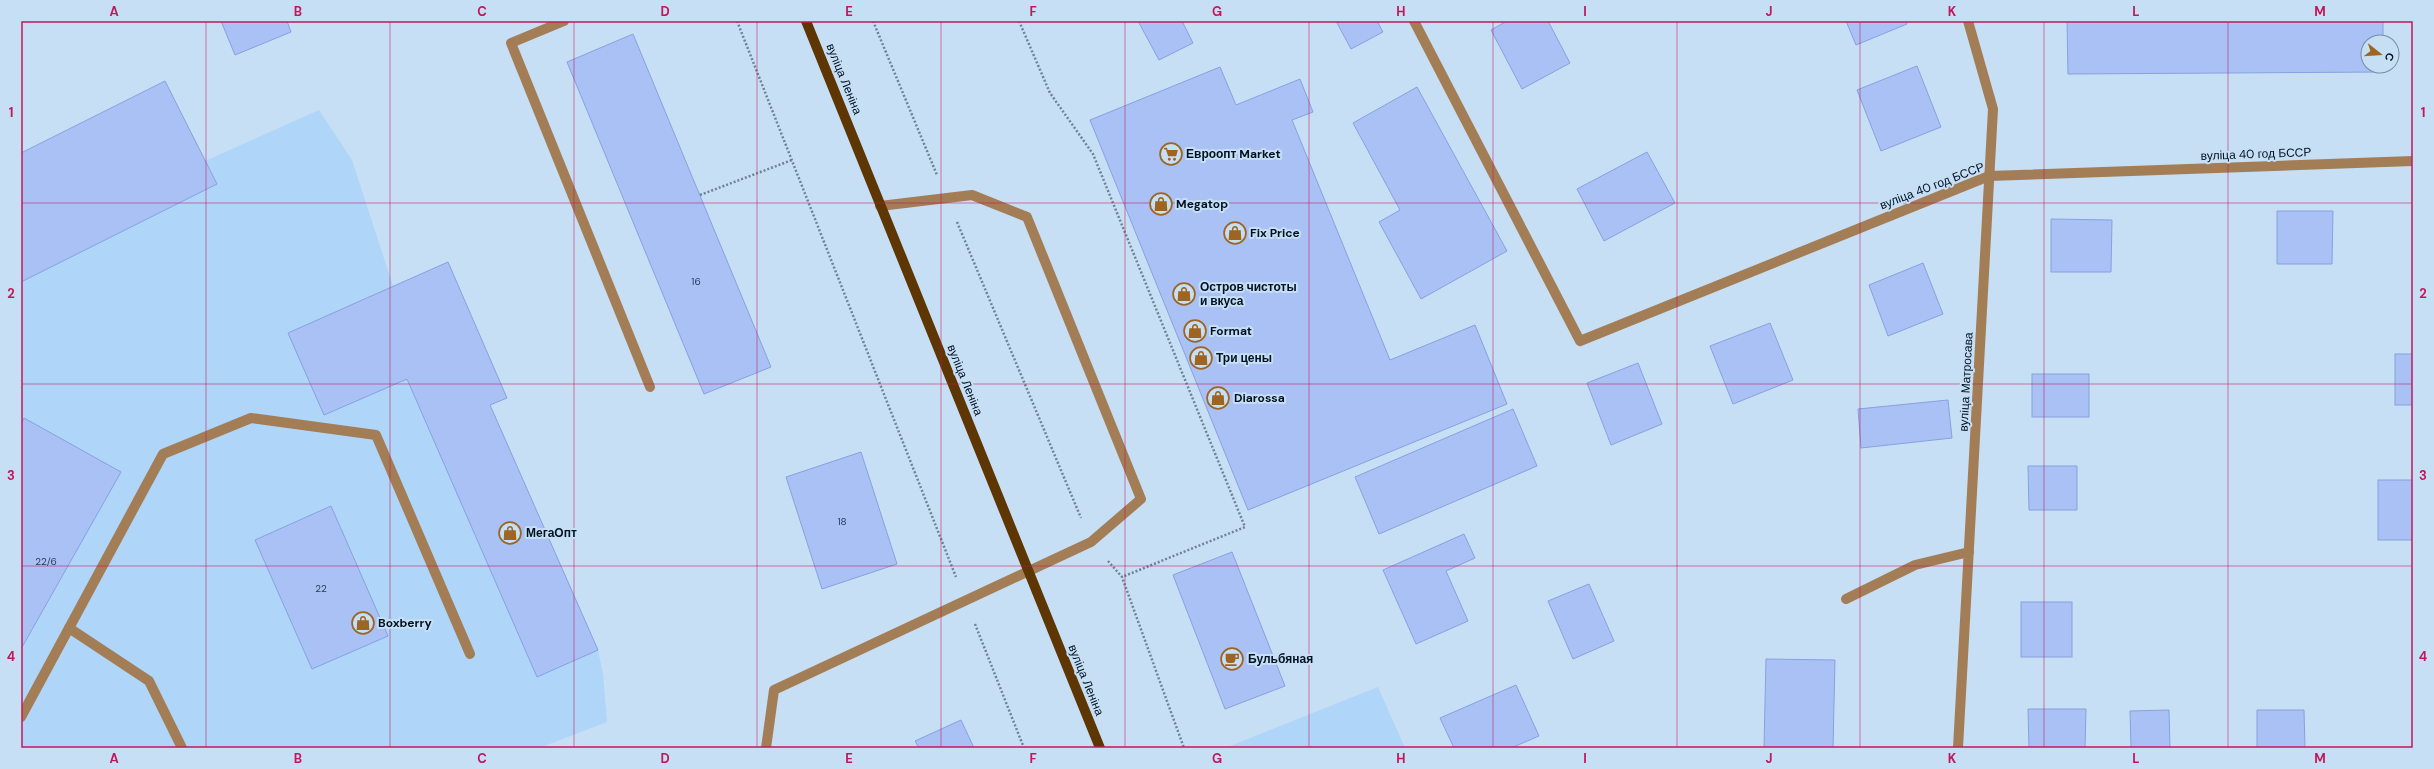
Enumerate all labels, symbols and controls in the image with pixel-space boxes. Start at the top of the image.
text: A [109,3,119,20]
text: B [294,3,302,20]
text: C [477,3,487,20]
text: D [660,3,670,20]
text: E [845,3,853,20]
text: F [1029,3,1037,20]
text: G [1212,3,1222,20]
text: H [1396,3,1406,20]
text: I [1583,3,1587,20]
text: J [1765,3,1773,20]
text: K [1948,3,1957,20]
text: L [2132,3,2140,20]
text: M [2314,3,2326,20]
north arrow [2360,34,2400,74]
street label: вуліца Леніна [822,41,866,117]
text: С [2382,51,2397,63]
text: 1 [9,104,13,121]
text: 1 [2421,104,2425,121]
supermarket icon: Евроопт Market [1158,141,1184,167]
street label: вуліца 40 год БССР [2200,144,2312,164]
place label: Евроопт Market [1186,146,1281,162]
street label: вуліца 40 год БССР [1877,159,1987,213]
shop icon: Megatop [1148,191,1174,217]
place label: Megatop [1176,196,1228,212]
shop icon: Fix Price [1222,220,1248,246]
place label: Fix Price [1250,225,1300,241]
house number: 16 [691,275,701,288]
place label: Остров чистоты и вкуса [1200,279,1297,309]
shop icon: Остров чистоты и вкуса [1171,281,1197,307]
text: 2 [7,285,15,302]
text: 2 [2419,285,2427,302]
shop icon: Format [1182,318,1208,344]
place label: Format [1210,323,1252,339]
street label: вуліца Матросава [1955,332,1977,432]
street label: вуліца Леніна [943,342,987,418]
shop icon: Три цены [1188,345,1214,371]
place label: Три цены [1216,350,1272,366]
shop icon: Diarossa [1205,385,1231,411]
place label: Diarossa [1234,390,1285,406]
text: 3 [7,467,15,484]
text: 3 [2419,467,2427,484]
house number: 18 [837,515,847,528]
shop icon: МегаОпт [497,520,523,546]
place label: МегаОпт [526,525,577,541]
house number: 22/6 [35,555,57,568]
house number: 22 [315,582,327,595]
shop icon: Boxberry [350,610,376,636]
place label: Boxberry [378,615,432,631]
street label: вуліца Леніна [1064,642,1108,718]
cafe icon: Бульбяная [1219,646,1245,672]
text: 4 [7,648,15,665]
text: 4 [2419,648,2427,665]
place label: Бульбяная [1248,651,1313,667]
text: A [109,750,119,767]
text: B [294,750,302,767]
text: C [477,750,487,767]
text: D [660,750,670,767]
text: E [845,750,853,767]
text: F [1029,750,1037,767]
text: G [1212,750,1222,767]
text: H [1396,750,1406,767]
text: I [1583,750,1587,767]
text: J [1765,750,1773,767]
text: K [1948,750,1957,767]
text: L [2132,750,2140,767]
text: M [2314,750,2326,767]

